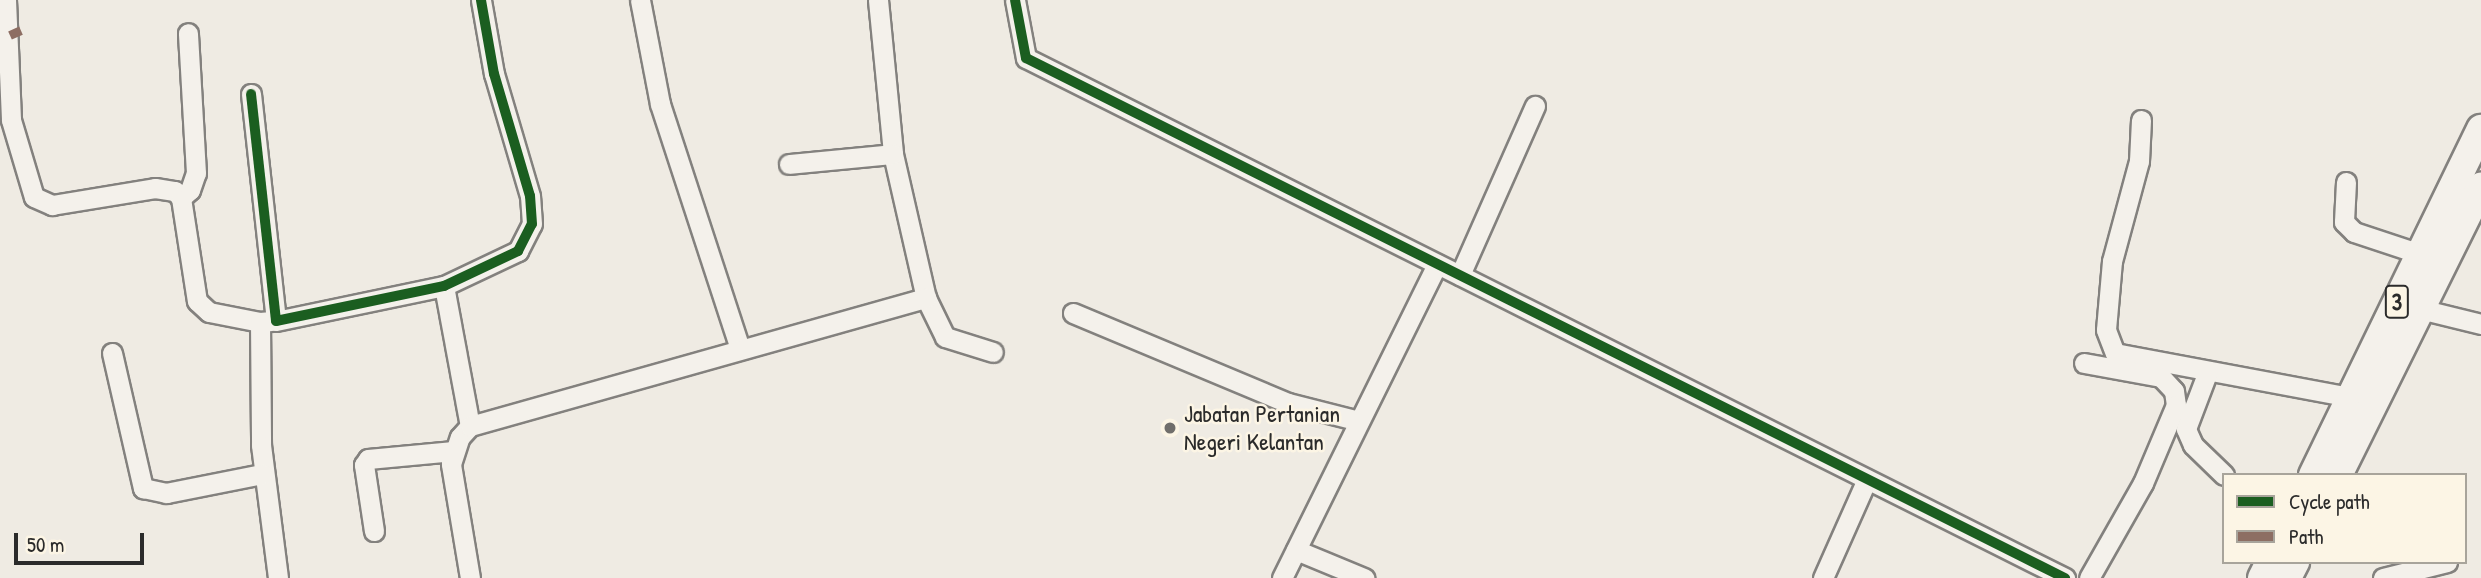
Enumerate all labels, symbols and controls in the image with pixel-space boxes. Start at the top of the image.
road number: 3 [2385,282,2409,322]
place label: Jabatan Pertanian Negeri Kelantan [1184,400,1340,456]
marker: Jabatan Pertanian Negeri Kelantan [1162,420,1178,436]
legend [2222,473,2467,564]
text: Cycle path [2289,487,2370,516]
scale bar [18,518,147,562]
text: Path [2289,522,2323,551]
text: 50 m [27,530,64,559]

